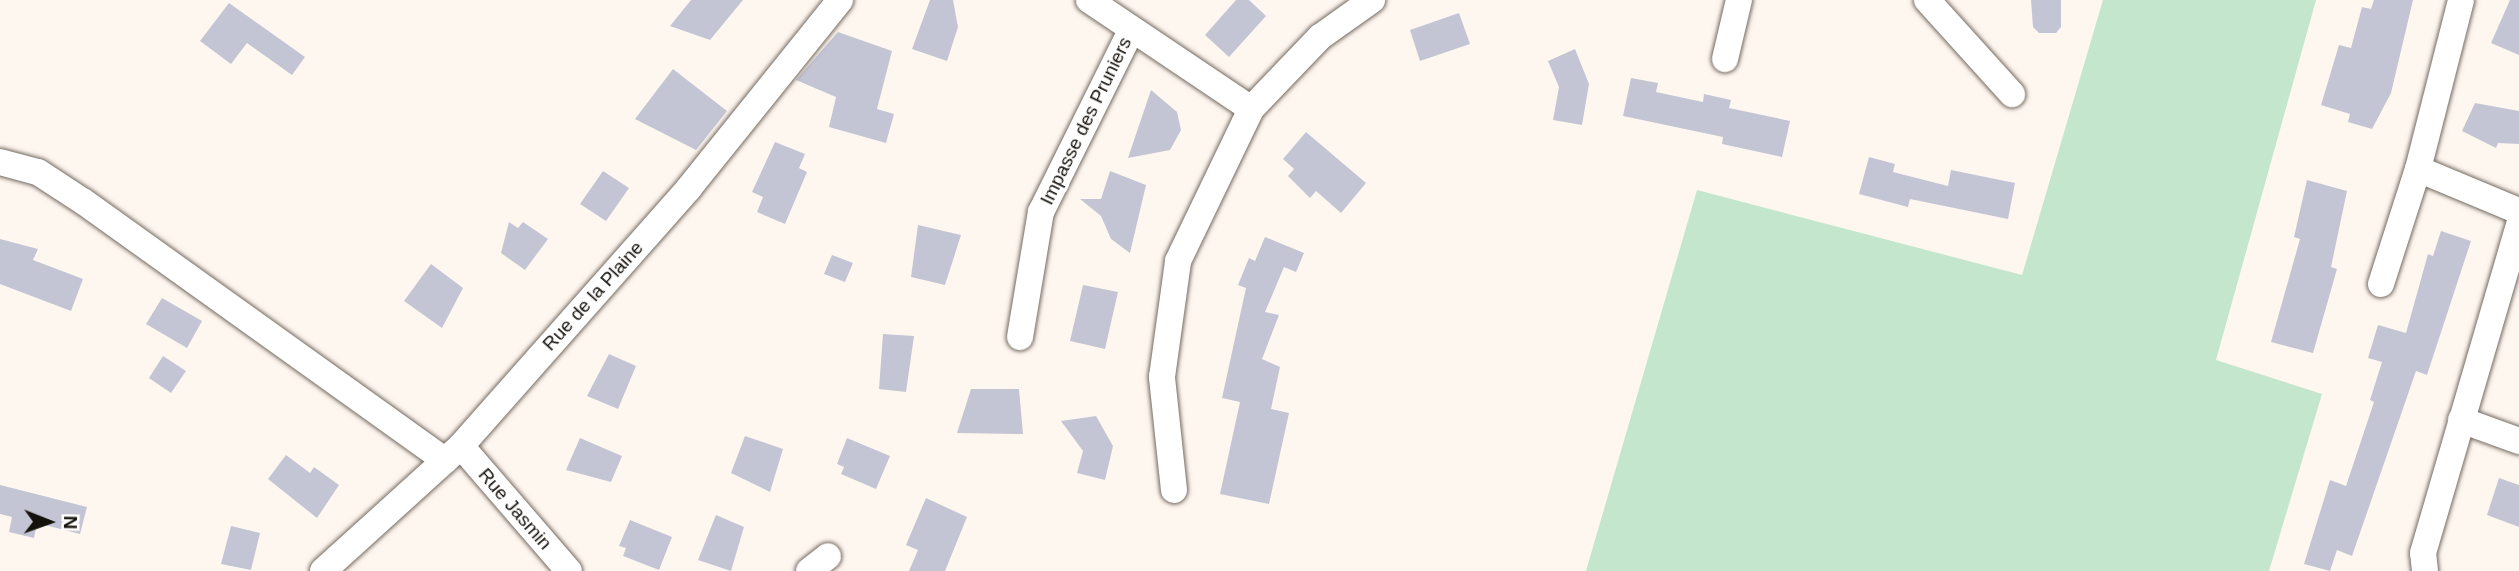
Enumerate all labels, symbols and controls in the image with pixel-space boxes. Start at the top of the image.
street label: Impasse des Pruniers [1035,33,1137,209]
street label: Rue de la Plaine [538,237,648,355]
street label: Rue Jasmin [473,464,557,554]
north arrow [14,487,84,557]
text: N [60,515,81,529]

